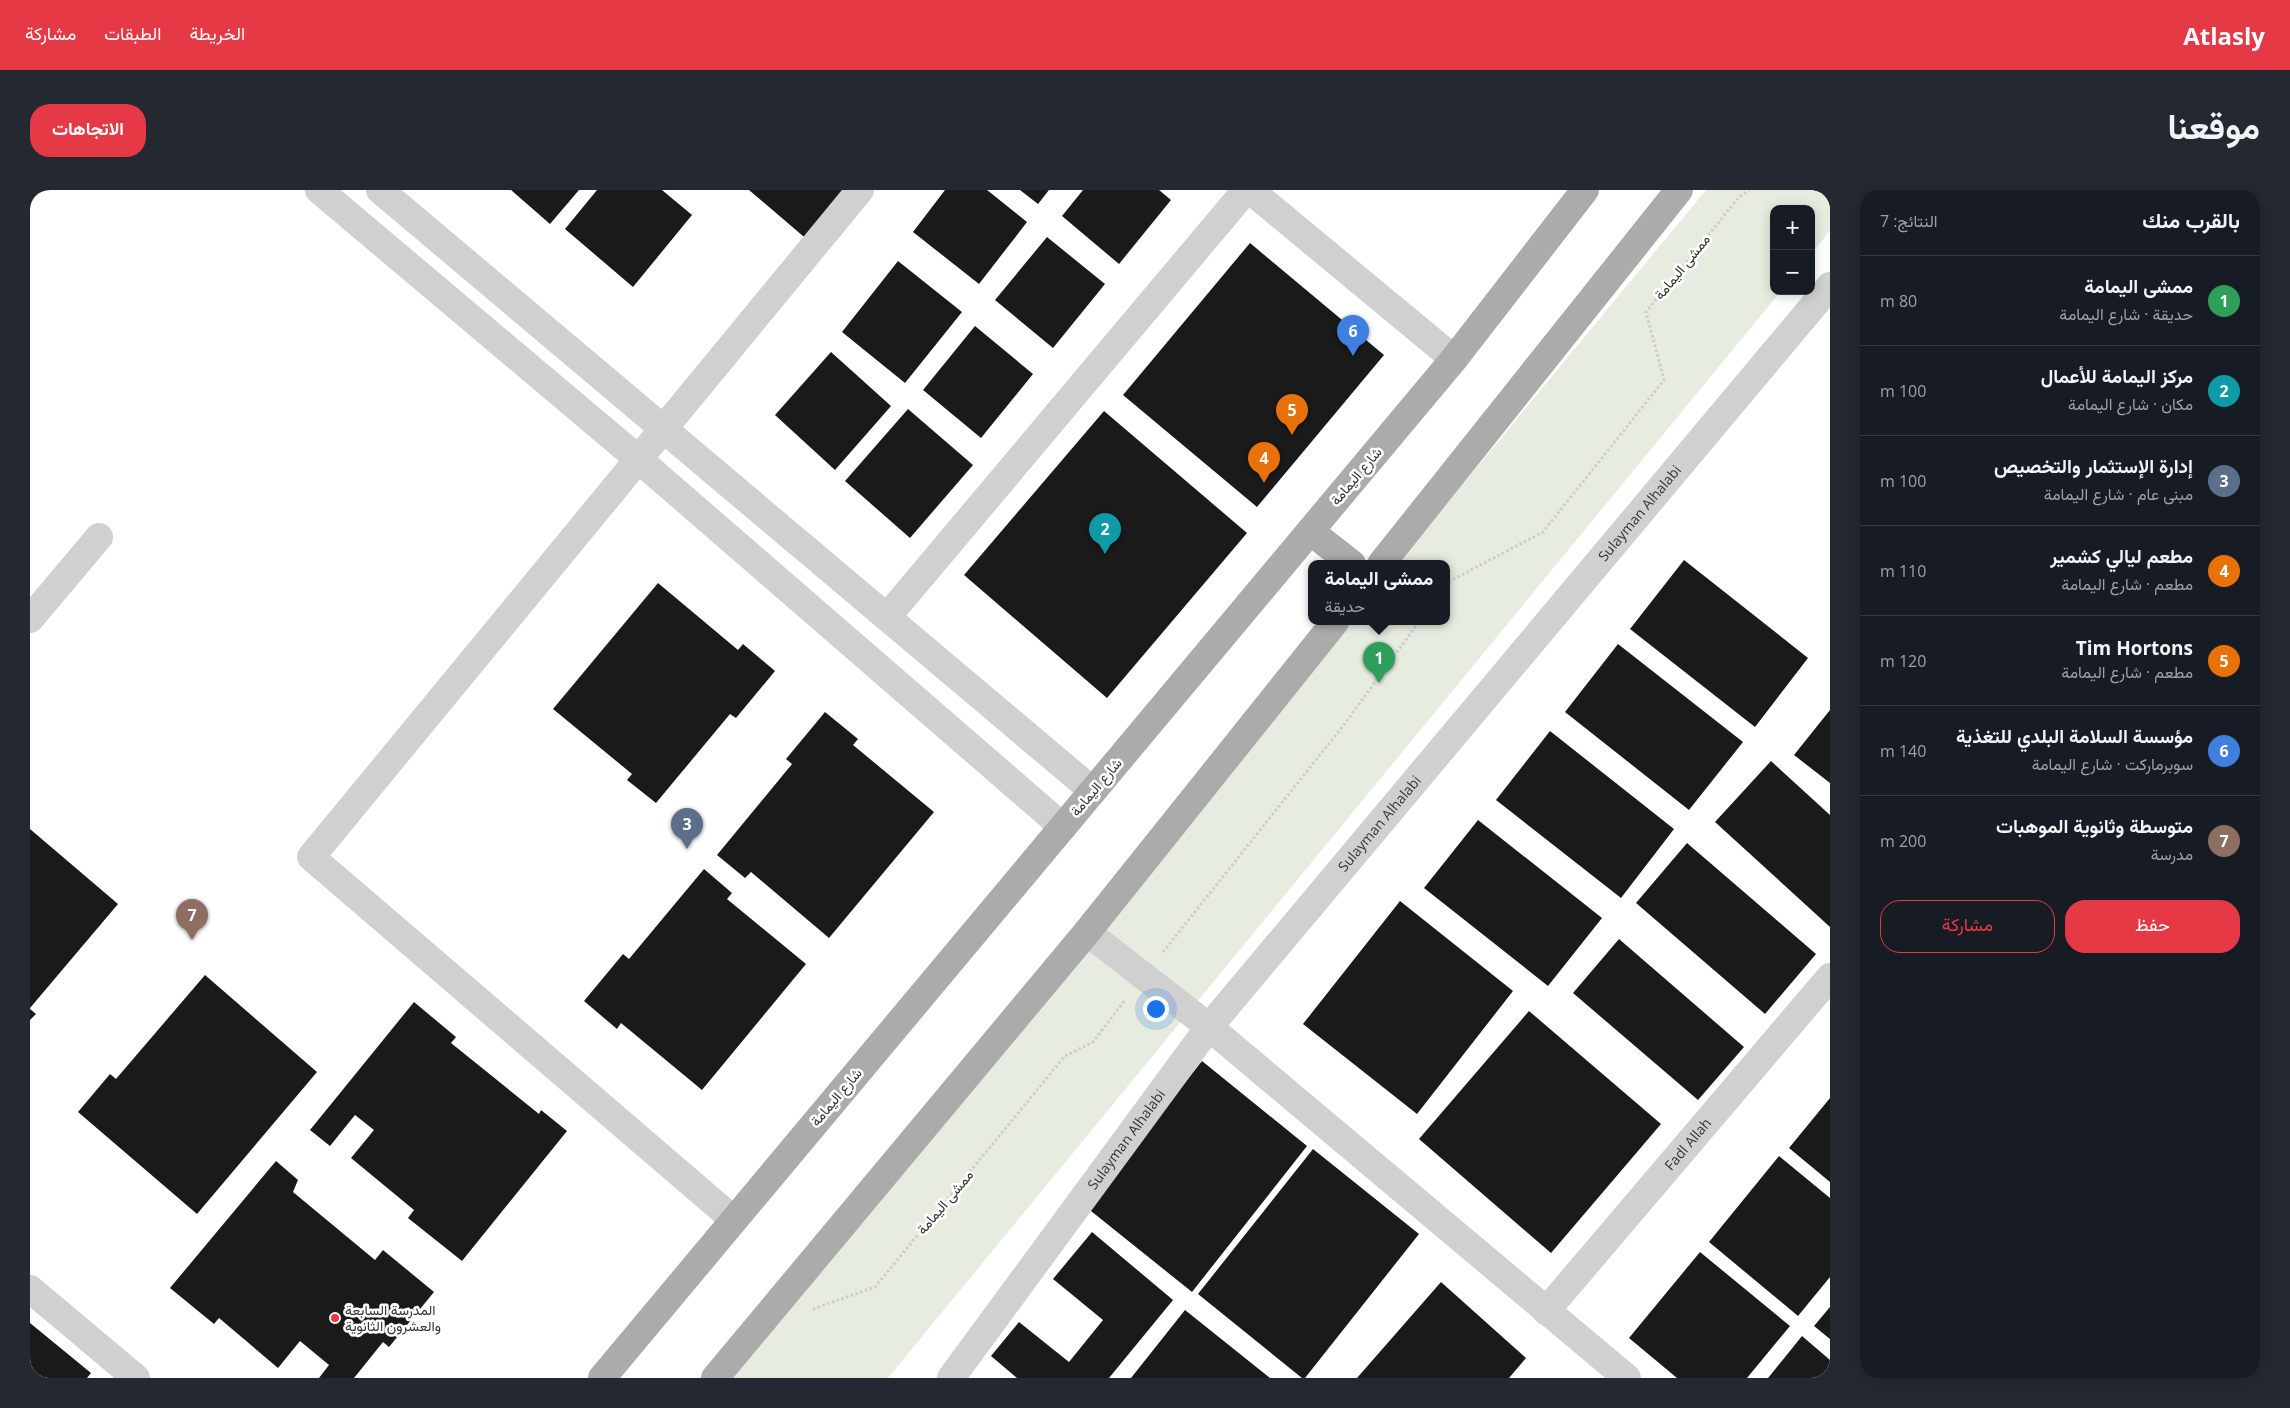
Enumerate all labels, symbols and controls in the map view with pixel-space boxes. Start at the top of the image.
text: Atlasly [2183,19,2265,52]
text: مشاركة [25,21,76,45]
text: الطبقات [104,21,161,45]
text: الخريطة [189,21,245,45]
text: موقعنا [2167,102,2260,149]
button: الاتجاهات [30,104,146,157]
map controls [1770,205,1815,295]
button: + [1770,205,1815,250]
text: بالقرب منك [2142,206,2240,234]
text: النتائج: 7 [1880,210,1937,232]
street label: ممشى اليمامة [1649,230,1714,303]
button: − [1770,250,1815,295]
text: ممشى اليمامة [2084,273,2193,299]
text: 80 m [1880,290,1917,312]
text: 1 [2219,290,2229,312]
text: حديقة · شارع اليمامة [2059,303,2193,325]
pin: 6 [1337,315,1369,356]
text: مركز اليمامة للأعمال [2041,363,2193,389]
text: 100 m [1880,380,1926,402]
text: 2 [2219,380,2229,402]
text: مكان · شارع اليمامة [2068,393,2193,415]
pin: 5 [1276,394,1308,435]
pin: 4 [1248,442,1280,483]
street label: شارع اليمامة [1326,443,1387,510]
text: إدارة الإستثمار والتخصيص [1994,453,2193,479]
street label: Sulayman Alhalabi [1593,461,1685,565]
text: 100 m [1880,470,1926,492]
text: 3 [2219,470,2229,492]
text: مبنى عام · شارع اليمامة [2044,483,2193,505]
pin: 2 [1089,513,1121,554]
text: مطعم ليالي كشمير [2050,543,2193,569]
popup [1308,560,1450,625]
text: 110 m [1880,560,1926,582]
text: 4 [2219,560,2229,582]
text: ممشى اليمامة [1325,565,1433,591]
text: مطعم · شارع اليمامة [2061,573,2193,595]
text: حديقة [1325,595,1365,617]
text: Tim Hortons [2076,635,2193,661]
pin: 1 [1363,642,1395,683]
text: 120 m [1880,650,1926,672]
text: 5 [2219,650,2229,672]
text: مطعم · شارع اليمامة [2061,661,2193,683]
text: مؤسسة السلامة البلدي للتغذية [1956,723,2193,749]
text: 140 m [1880,740,1926,762]
text: 6 [2219,740,2229,762]
text: سوبرماركت · شارع اليمامة [2032,753,2193,775]
street label: شارع اليمامة [1066,754,1127,821]
street label: Sulayman Alhalabi [1333,771,1425,875]
pin: 3 [671,808,703,849]
text: متوسطة وثانوية الموهبات [1996,813,2193,839]
text: 200 m [1880,830,1926,852]
text: 7 [2219,830,2229,852]
text: مدرسة [2151,843,2193,865]
pin: 7 [176,899,208,940]
button: مشاركة [1880,900,2055,953]
button: حفظ [2065,900,2240,953]
your location [1143,996,1169,1022]
street label: شارع اليمامة [806,1064,867,1131]
street label: Sulayman Alhalabi [1083,1085,1169,1193]
street label: Fadl Allah [1660,1114,1715,1174]
street label: ممشى اليمامة [912,1165,977,1238]
place label: المدرسة السابعة والعشرون الثانوية [345,1300,441,1335]
marker: المدرسة السابعة والعشرون الثانوية [329,1312,341,1324]

